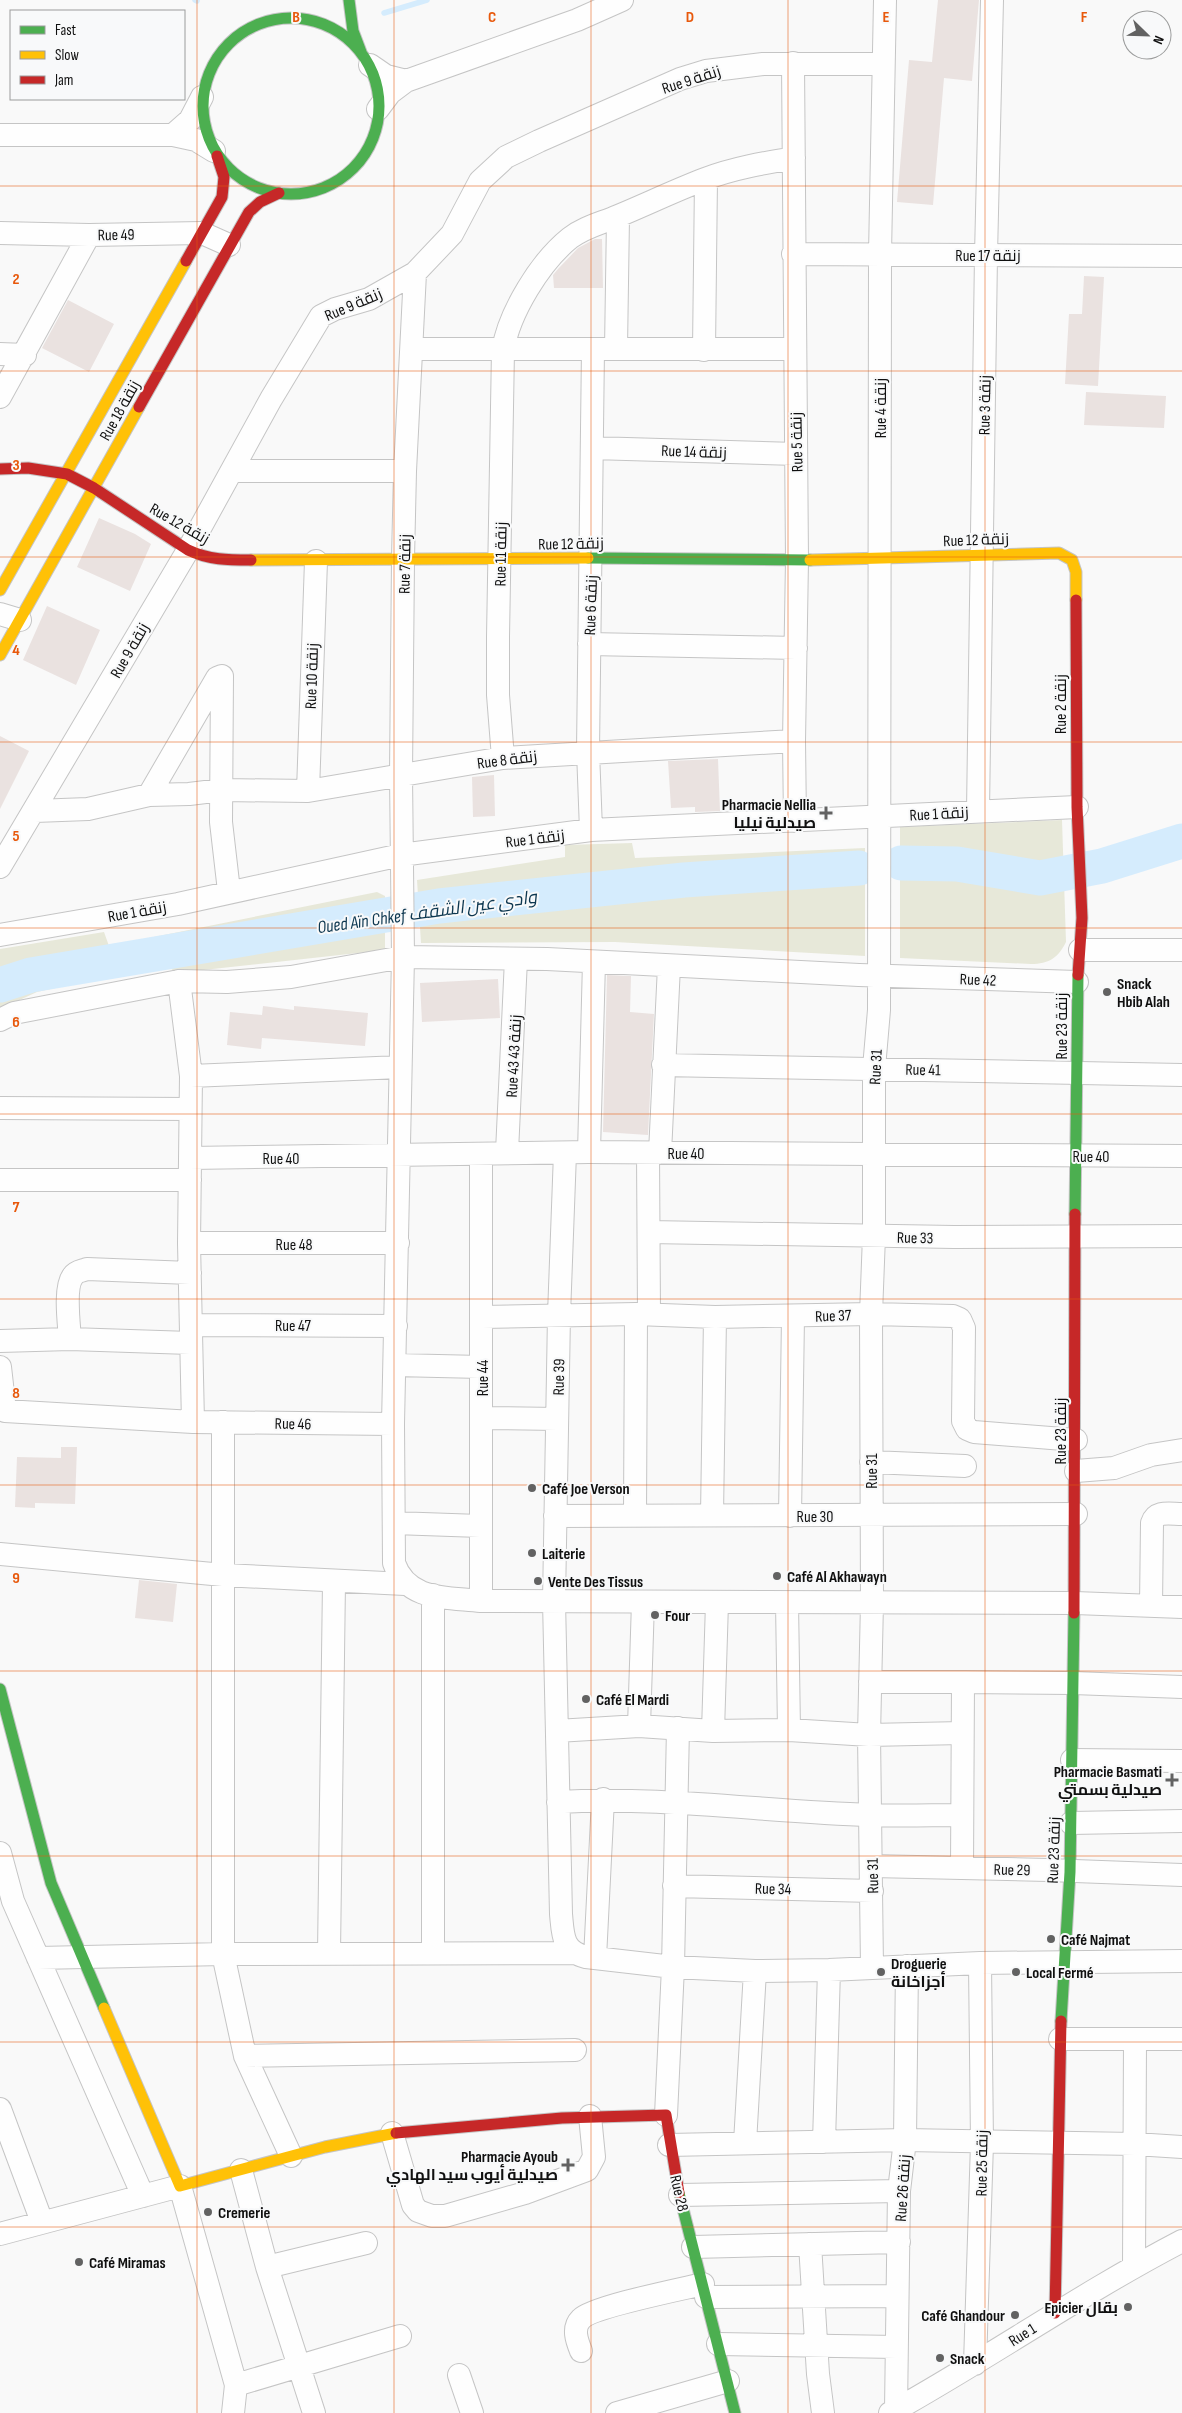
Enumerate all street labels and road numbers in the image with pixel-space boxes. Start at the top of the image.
street label: Rue 9 زنقة [660,62,723,99]
street label: Rue 49 [97,226,135,245]
street label: Rue 17 زنقة [955,247,1021,266]
street label: Rue 9 زنقة [322,285,385,326]
street label: Rue 3 زنقة [975,375,996,435]
street label: Rue 18 زنقة [96,377,145,444]
street label: Rue 4 زنقة [872,378,891,438]
street label: Rue 5 زنقة [787,412,808,472]
street label: Rue 14 زنقة [661,442,727,463]
street label: Rue 12 زنقة [146,500,213,549]
street label: Rue 11 زنقة [491,521,512,587]
street label: Rue 12 زنقة [943,530,1009,551]
street label: Rue 7 زنقة [395,534,416,594]
street label: Rue 12 زنقة [538,534,604,555]
street label: Rue 6 زنقة [581,574,602,636]
street label: Rue 9 زنقة [107,620,154,682]
street label: Rue 10 زنقة [302,643,323,710]
street label: Rue 2 زنقة [1052,674,1071,734]
street label: Rue 8 زنقة [476,747,538,774]
street label: Rue 1 زنقة [909,803,969,826]
street label: Rue 1 زنقة [505,826,566,853]
street label: Rue 1 زنقة [106,898,168,927]
street label: Rue 42 [959,970,996,991]
street label: Rue 23 زنقة [1053,993,1072,1059]
street label: Rue 43 زنقة 43 [503,1014,526,1098]
street label: Rue 31 [866,1049,887,1085]
street label: Rue 41 [905,1061,941,1080]
street label: Rue 40 [668,1145,704,1164]
street label: Rue 40 [1073,1148,1109,1167]
street label: Rue 40 [263,1150,299,1169]
street label: Rue 33 [897,1229,933,1248]
street label: Rue 48 [276,1236,312,1255]
street label: Rue 37 [815,1306,852,1327]
street label: Rue 47 [275,1317,312,1336]
street label: Rue 39 [550,1358,569,1396]
street label: Rue 44 [474,1359,493,1396]
street label: Rue 23 زنقة [1052,1398,1071,1464]
street label: Rue 46 [274,1415,312,1434]
street label: Rue 31 [863,1453,882,1489]
street label: Rue 30 [797,1508,833,1527]
street label: Rue 23 زنقة [1044,1816,1065,1884]
street label: Rue 31 [864,1858,883,1894]
street label: Rue 29 [993,1861,1031,1880]
street label: Rue 34 [755,1880,792,1899]
street label: Rue 25 زنقة [972,2130,993,2196]
street label: Rue 26 زنقة [892,2154,915,2222]
street label: Rue 28 [665,2173,692,2213]
street label: Rue 1 [1006,2319,1040,2351]

